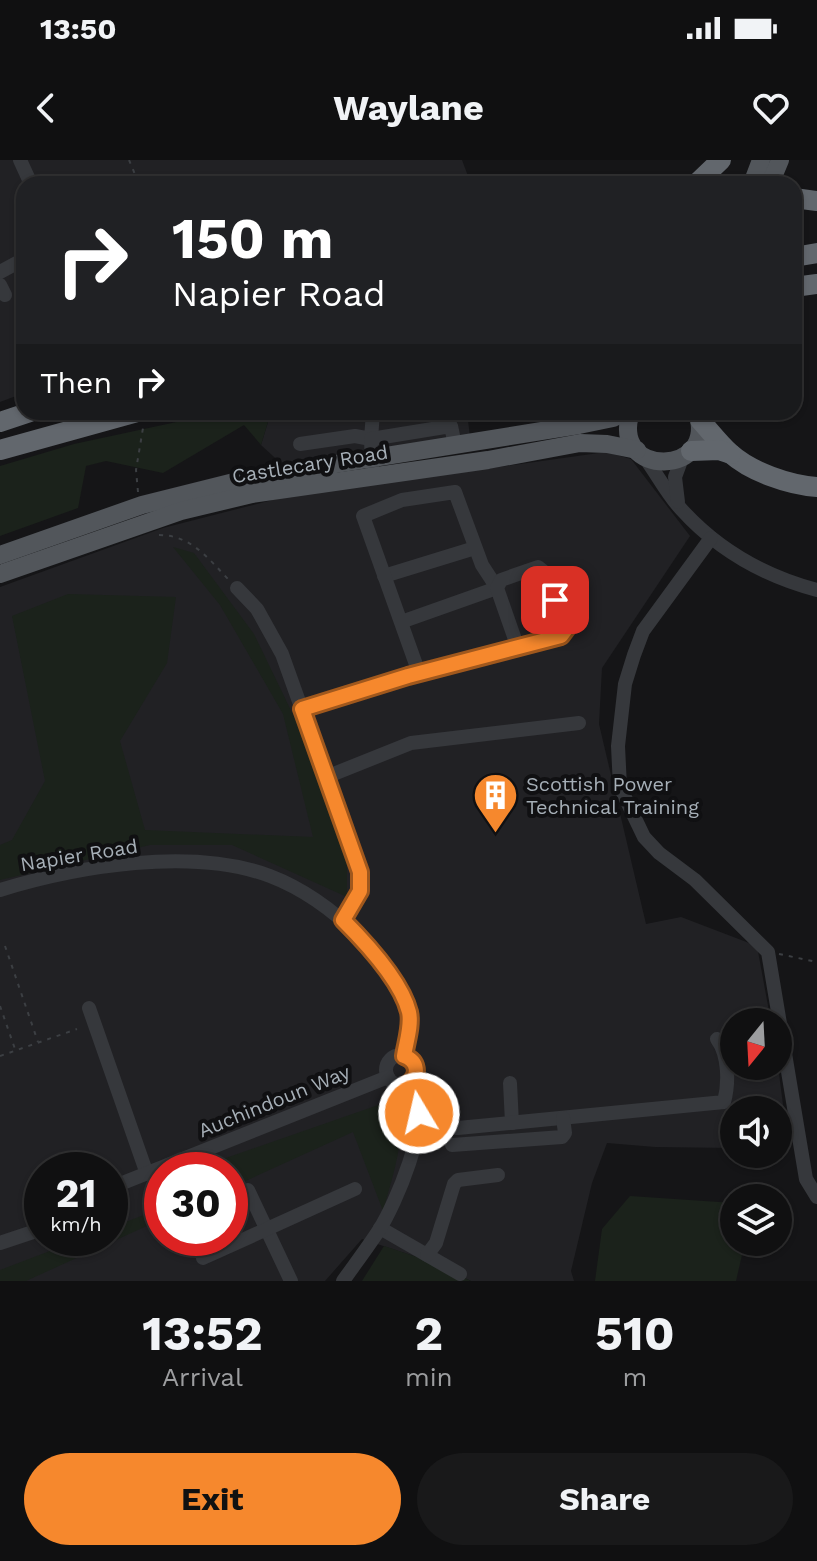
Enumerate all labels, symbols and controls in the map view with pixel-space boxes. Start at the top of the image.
text: 13:50 [40,11,117,46]
icon: back [24,86,68,130]
icon: heart [749,86,793,130]
text: Waylane [333,87,484,129]
text: 150 m [172,206,334,272]
icon: right [40,208,144,312]
text: Napier Road [172,273,386,315]
icon: right [128,360,172,404]
text: Then [40,365,112,400]
street label: Castlecary Road [230,440,390,488]
pin [521,566,589,634]
icon: arrive [533,578,577,622]
building icon: Scottish Power Technical Training [471,772,519,835]
place label: Scottish Power Technical Training [526,772,699,819]
street label: Napier Road [19,834,139,876]
north arrow [720,1008,792,1080]
map controls [720,1008,792,1256]
street label: Auchindoun Way [195,1059,354,1142]
position arrow [377,1071,461,1155]
button: sound [720,1096,792,1168]
speed limit sign: 30 [144,1152,248,1256]
text: 21 [55,1170,97,1217]
button: layers [720,1184,792,1256]
text: km/h [50,1212,102,1236]
text: 13:52 [142,1305,263,1362]
text: 2 [415,1305,443,1362]
text: 510 [595,1305,675,1362]
text: Arrival [162,1362,243,1392]
text: min [405,1362,453,1392]
text: m [622,1362,647,1392]
button: Exit [24,1453,401,1545]
button: Share [417,1453,793,1545]

